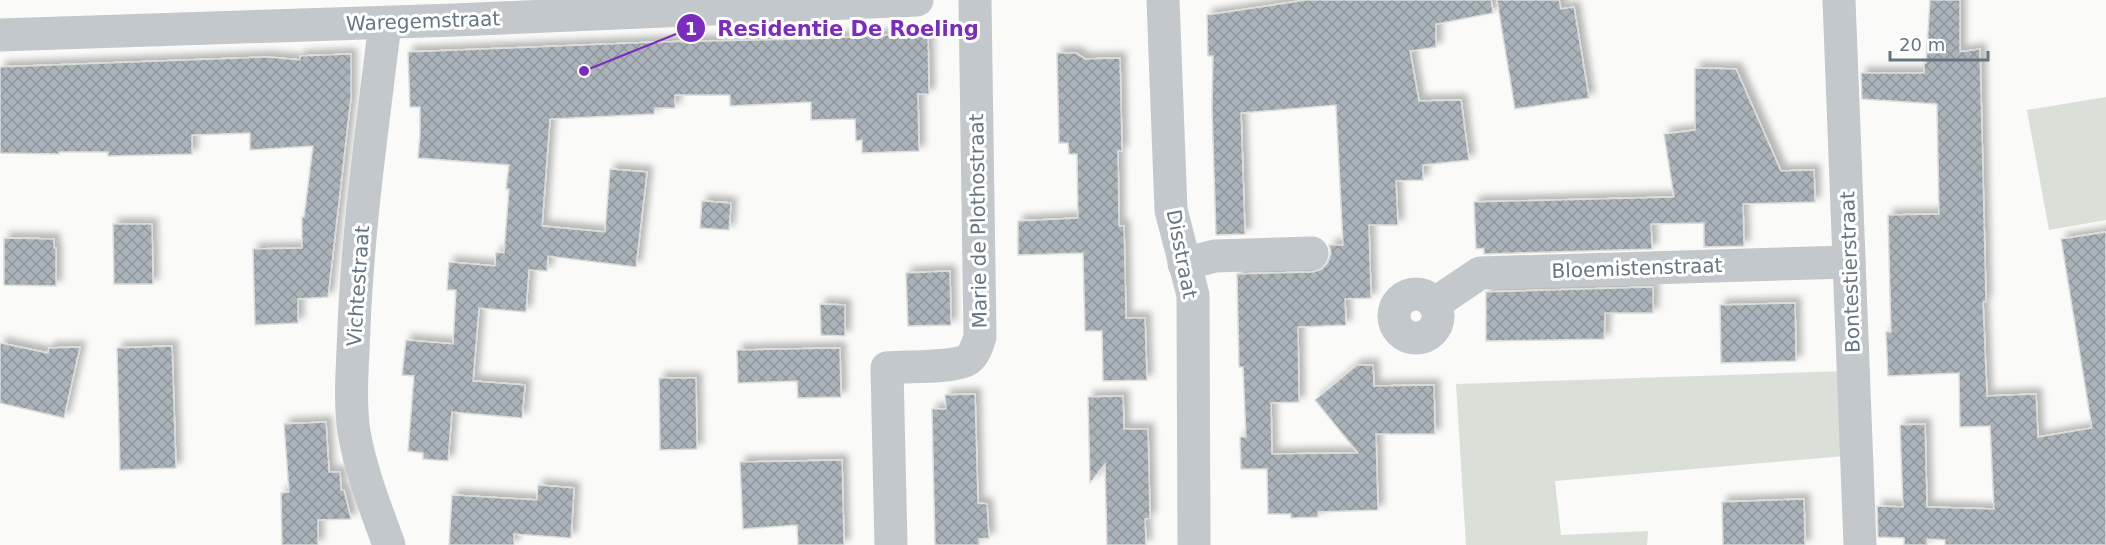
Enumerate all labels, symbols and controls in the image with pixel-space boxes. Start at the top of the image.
street label: Waregemstraat [346,6,501,36]
callout: Residentie De Roeling [676,9,991,48]
text: Residentie De Roeling [717,17,979,41]
text: 1 [685,18,697,39]
scale bar [1890,24,1988,62]
text: 20 m [1899,34,1945,55]
street label: Marie de Plothostraat [964,113,992,329]
street label: Bontestierstraat [1835,190,1865,353]
street label: Disstraat [1162,207,1202,301]
street label: Vichtestraat [342,224,374,347]
street label: Bloemistenstraat [1551,253,1723,283]

